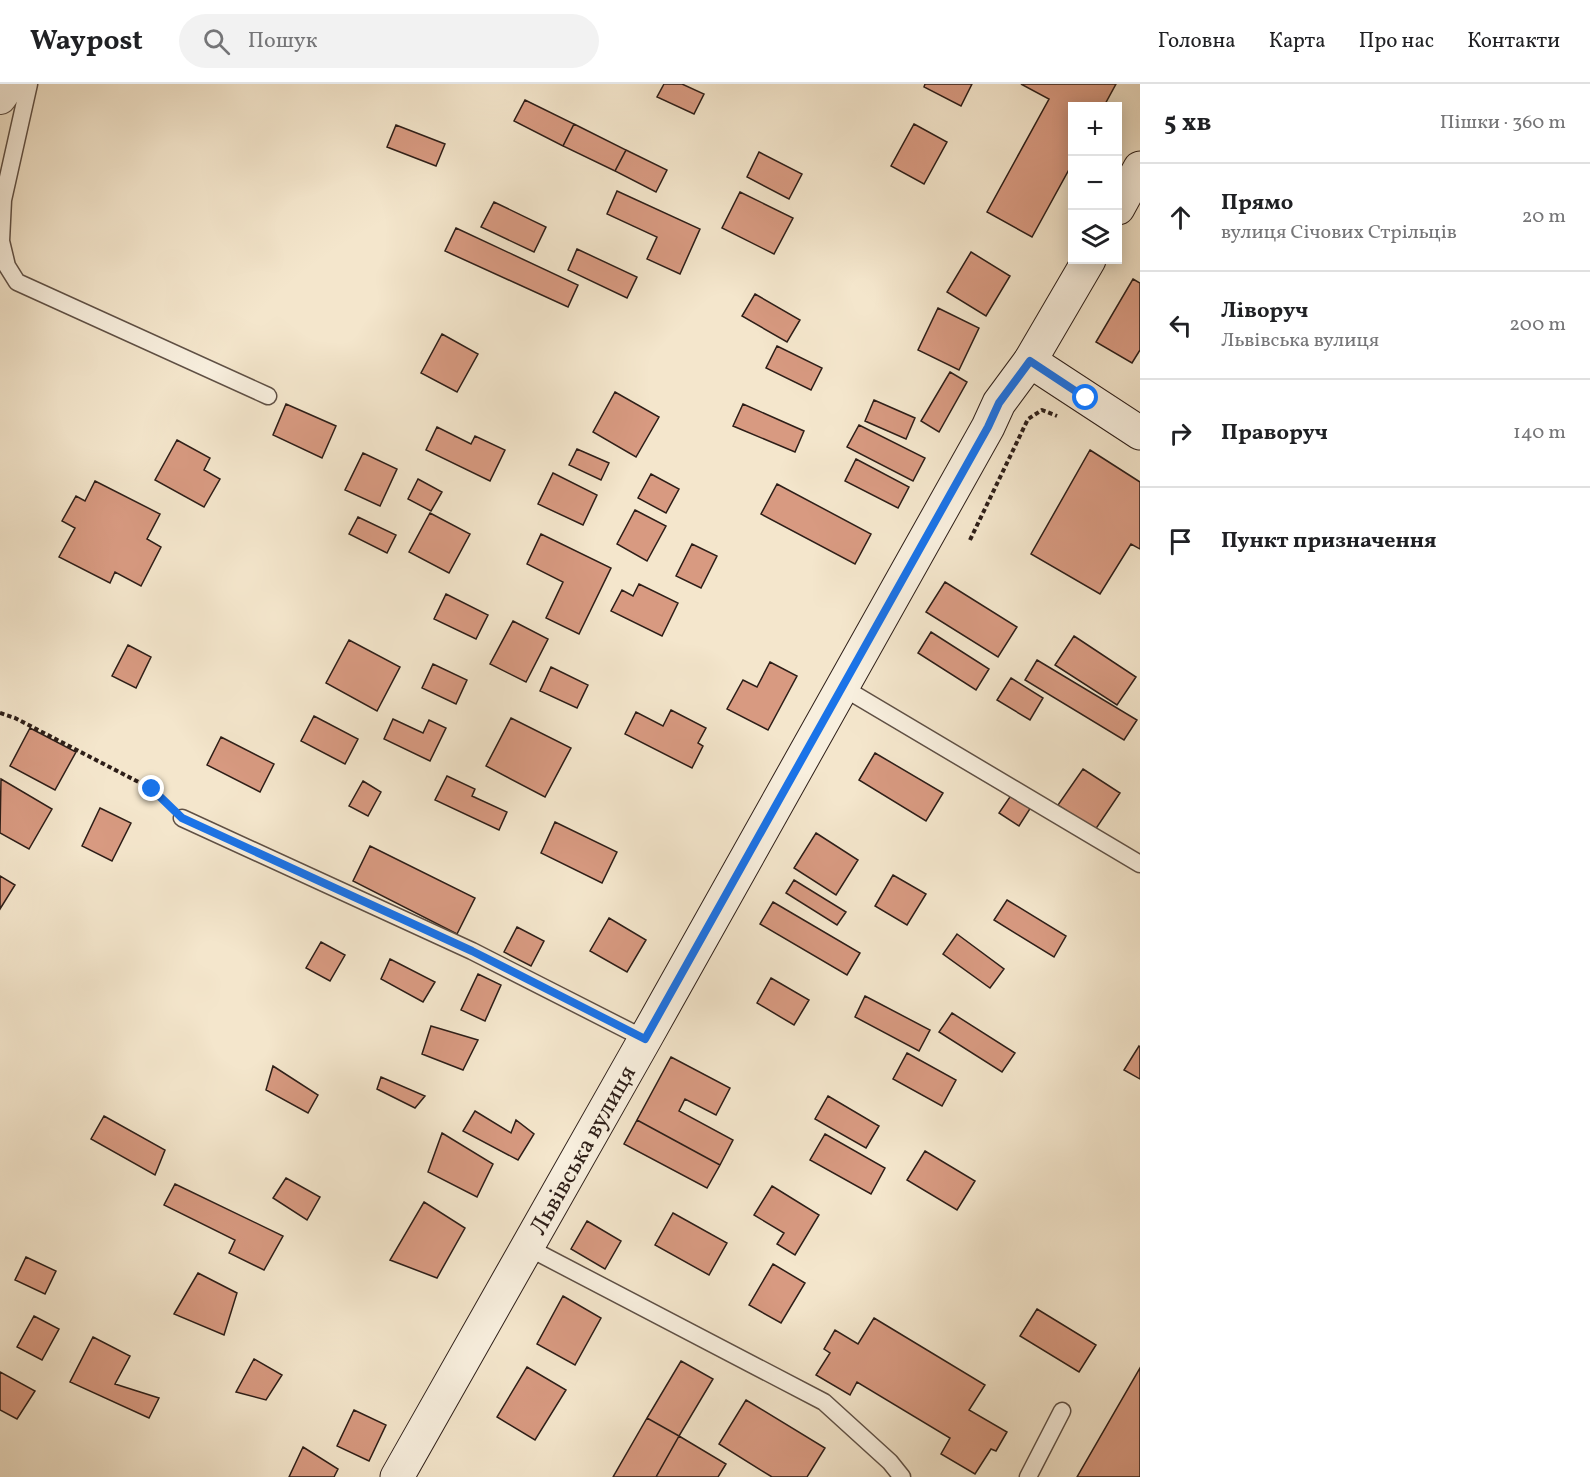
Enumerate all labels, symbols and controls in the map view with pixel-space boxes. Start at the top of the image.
search box [179,14,599,68]
text: Waypost [30,22,143,61]
icon: search [200,25,233,58]
text: Пошук [248,26,317,57]
text: Головна [1158,27,1236,56]
text: Карта [1269,27,1326,56]
text: Про нас [1359,27,1434,56]
text: Контакти [1467,27,1560,56]
map controls [1068,102,1122,264]
button: + [1068,102,1122,156]
text: 5 хв [1164,105,1211,141]
text: Пішки · 360 m [1440,109,1566,137]
button: − [1068,156,1122,210]
text: Прямо [1221,188,1293,219]
icon: ahead [1164,201,1197,234]
text: 20 m [1522,203,1566,231]
button: layers [1068,210,1122,264]
text: вулиця Січових Стрільців [1221,219,1457,247]
text: Ліворуч [1221,296,1308,327]
icon: left [1164,309,1197,342]
text: 200 m [1509,311,1566,339]
text: Львівська вулиця [1221,327,1379,355]
route start [1072,384,1098,410]
icon: right [1164,417,1197,450]
text: Праворуч [1221,418,1328,449]
text: 140 m [1513,419,1566,447]
icon: arrive [1164,525,1197,558]
text: Пункт призначення [1221,526,1437,557]
route end [138,775,164,801]
street label: Львівська вулиця [522,1060,646,1242]

